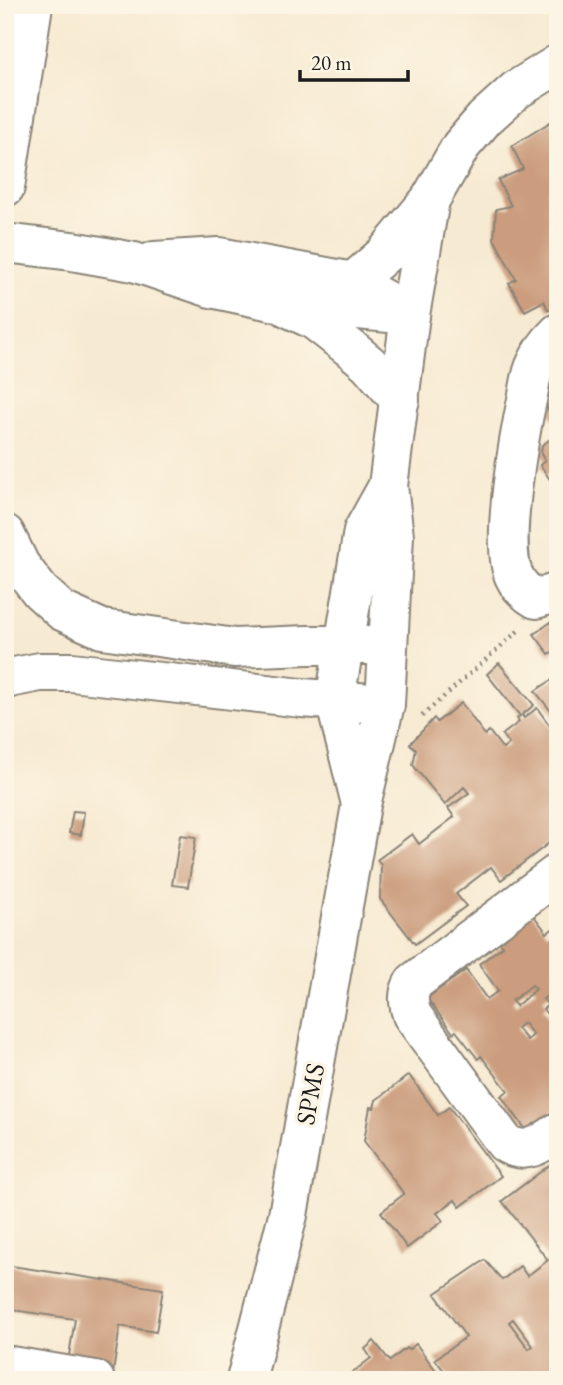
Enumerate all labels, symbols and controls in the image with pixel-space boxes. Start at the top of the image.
scale bar [300,38,409,82]
text: 20 m [311,49,352,76]
street label: SPMS [288,1061,332,1127]

